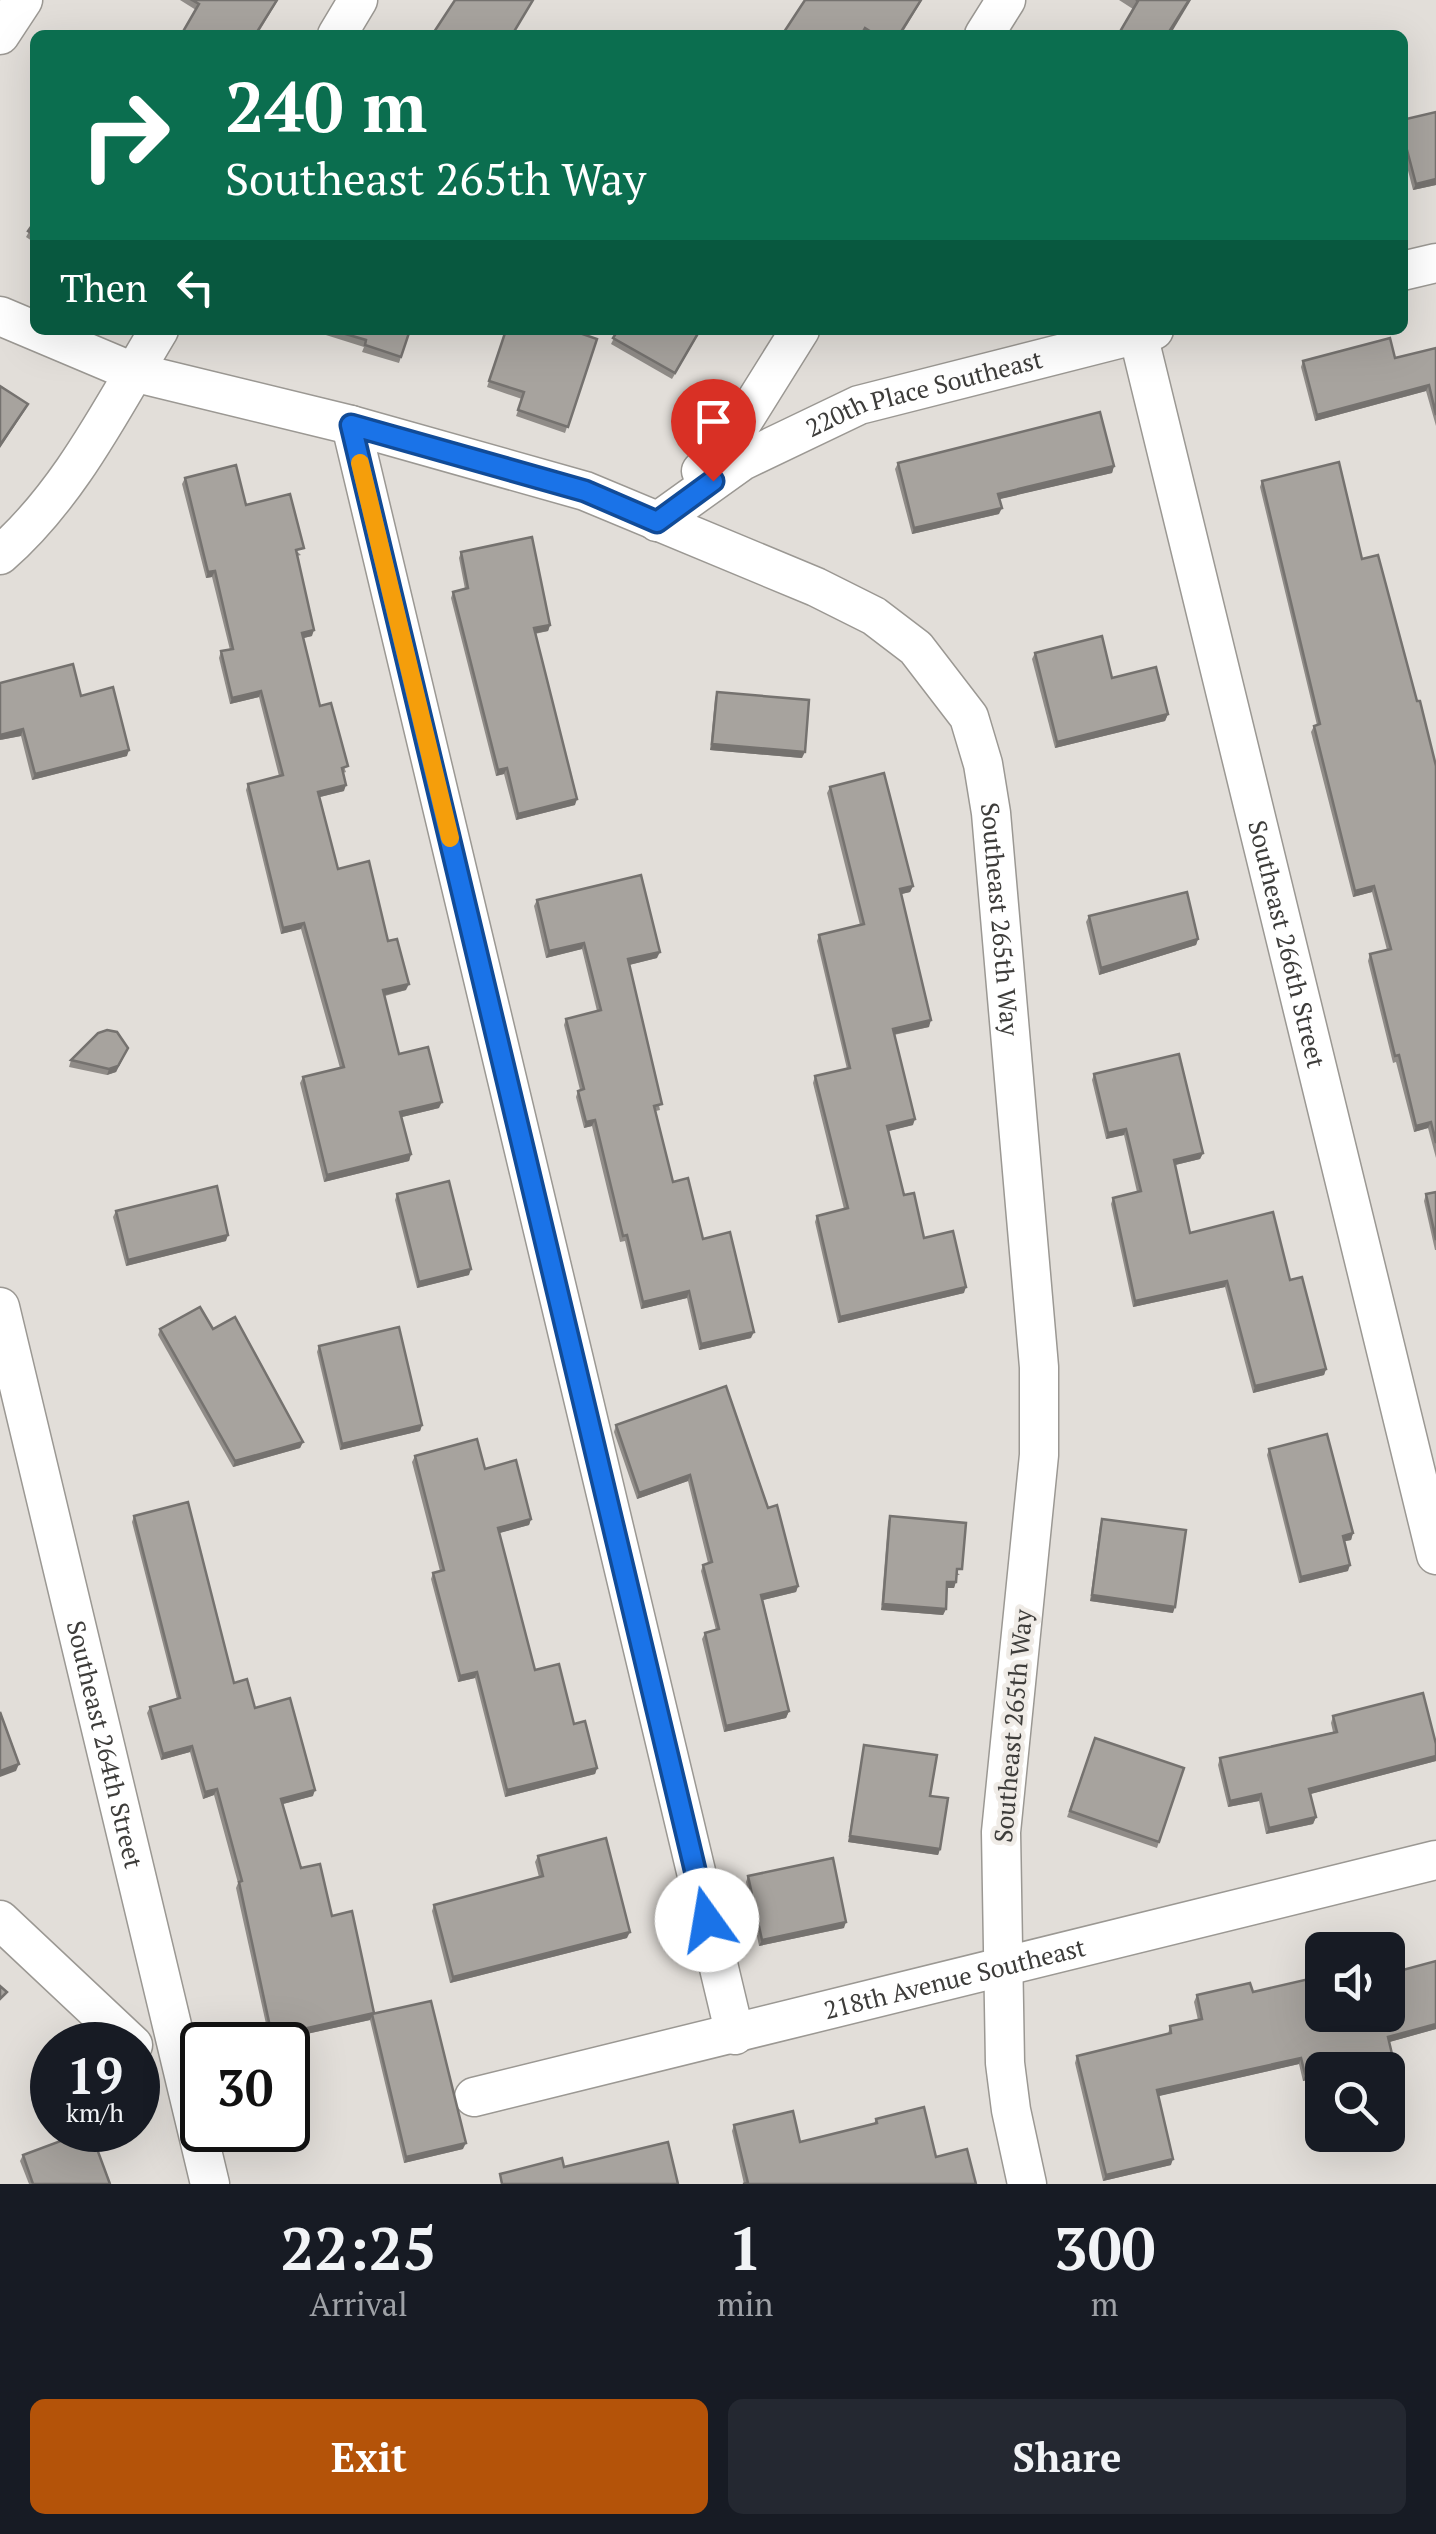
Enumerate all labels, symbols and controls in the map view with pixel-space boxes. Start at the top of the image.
text: 240 m [225,59,427,152]
icon: right [60,70,190,200]
text: Southeast 265th Way [225,148,646,208]
icon: left [168,260,223,315]
text: Then [60,263,148,313]
street label: 220th Place Southeast [800,342,1046,444]
pin [671,379,756,482]
icon: arrive [686,394,741,449]
street label: Southeast 265th Way [974,800,1027,1038]
street label: Southeast 266th Street [1241,817,1333,1071]
street label: Southeast 265th Way [986,1608,1039,1844]
street label: Southeast 264th Street [60,1617,151,1872]
position arrow [655,1868,759,1972]
street label: 218th Avenue Southeast [820,1930,1089,2026]
map controls [1305,1932,1405,2152]
button: sound [1305,1932,1405,2032]
speed limit sign: 30 [180,2022,310,2152]
text: 19 [67,2042,123,2108]
button: search [1305,2052,1405,2152]
text: km/h [66,2096,124,2129]
text: 22:25 [280,2208,437,2287]
text: 1 [728,2208,762,2287]
text: 300 [1054,2208,1156,2287]
text: Arrival [310,2283,408,2325]
text: min [717,2283,773,2325]
text: m [1091,2283,1118,2325]
button: Exit [30,2399,708,2514]
button: Share [728,2399,1406,2514]

